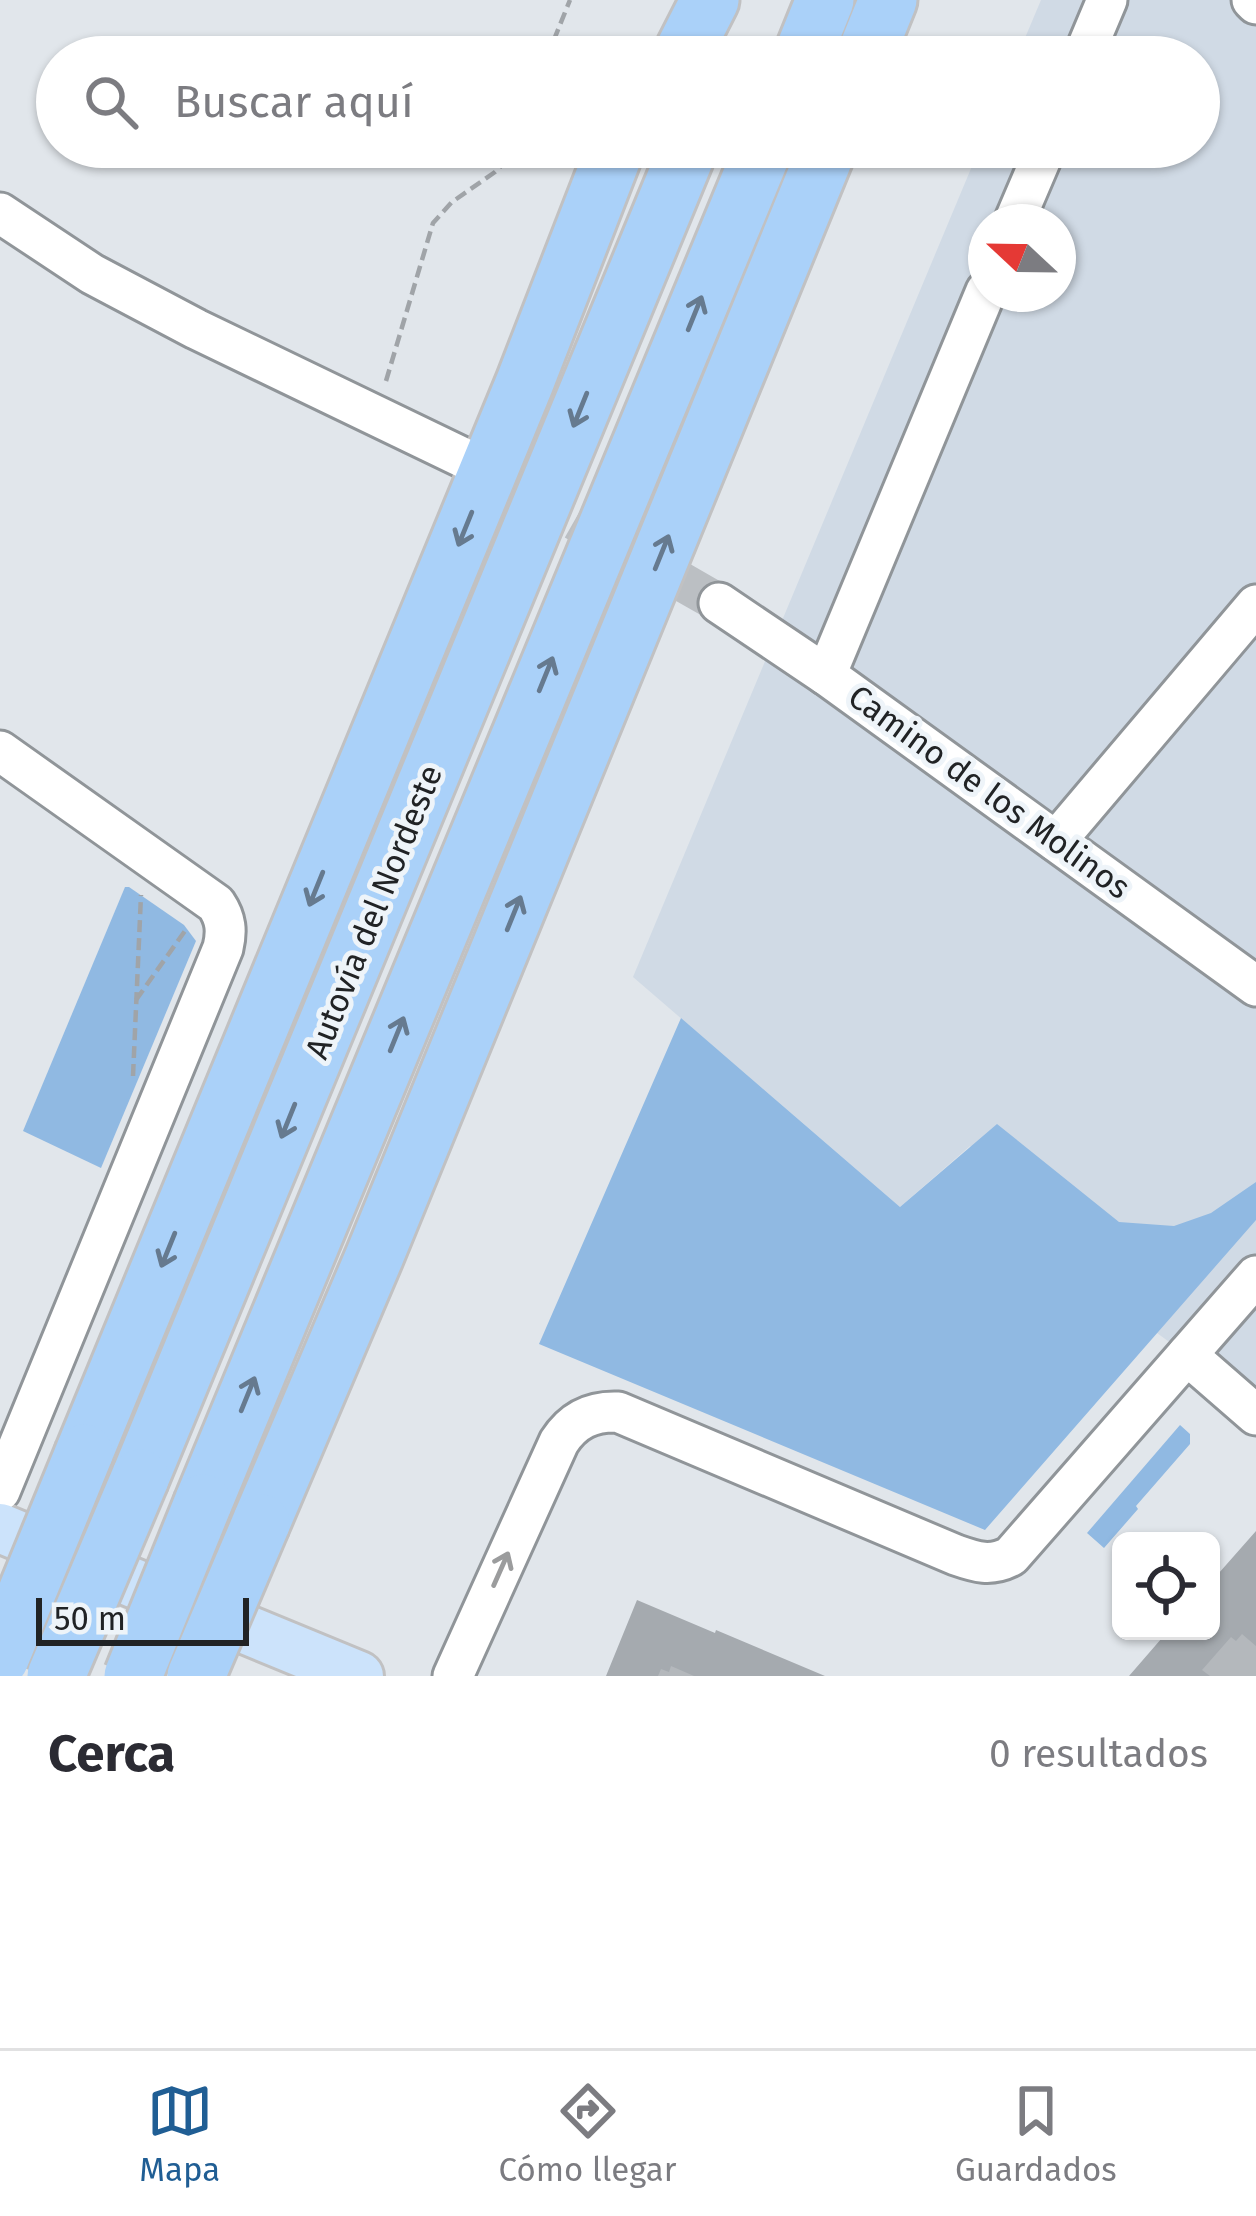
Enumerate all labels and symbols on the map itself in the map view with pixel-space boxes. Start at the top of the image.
north arrow [968,204,1076,312]
one-way arrow [686,296,707,333]
one-way arrow [568,391,589,428]
one-way arrow [453,509,474,546]
one-way arrow [653,535,674,572]
one-way arrow [537,656,558,693]
street label: Camino de los Molinos [840,676,1138,908]
street label: Autovía del Nordeste [297,759,451,1065]
one-way arrow [304,870,325,907]
one-way arrow [505,896,526,933]
one-way arrow [388,1016,409,1053]
one-way arrow [276,1101,297,1138]
one-way arrow [156,1231,177,1268]
one-way arrow [239,1377,260,1414]
one-way arrow [492,1552,514,1588]
scale bar [36,1592,249,1645]

